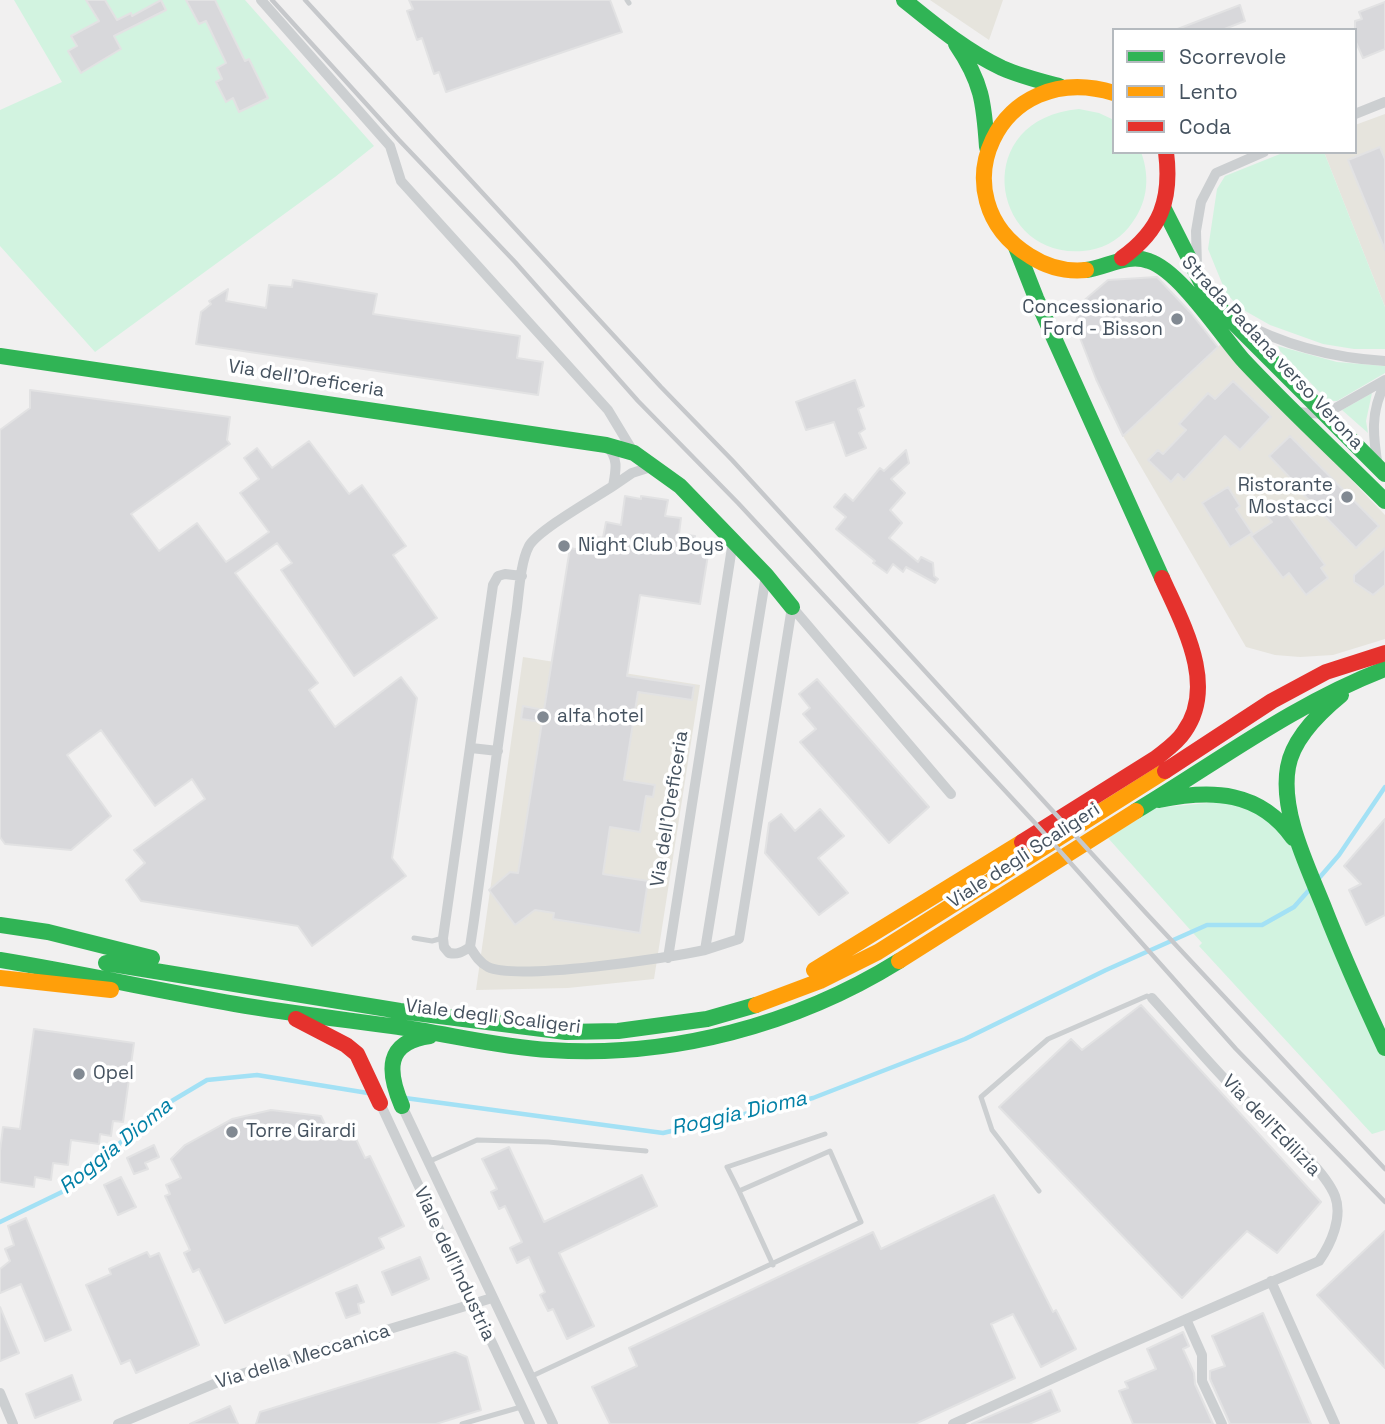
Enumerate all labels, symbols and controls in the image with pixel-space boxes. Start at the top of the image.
legend [1112,28,1357,154]
text: Scorrevole [1179,43,1286,70]
text: Lento [1179,78,1238,105]
text: Coda [1179,113,1231,140]
street label: Strada Padana verso Verona [1176,251,1368,455]
place label: Concessionario Ford - Bisson [1022,297,1163,341]
marker: Concessionario Ford - Bisson [1169,311,1185,327]
street label: Via dell'Oreficeria [226,355,386,403]
place label: Ristorante Mostacci [1238,475,1333,519]
marker: Ristorante Mostacci [1339,489,1355,505]
place label: Night Club Boys [578,535,724,557]
marker: Night Club Boys [556,538,572,554]
place label: alfa hotel [557,706,644,728]
marker: alfa hotel [535,709,551,725]
street label: Via dell'Oreficeria [646,729,694,889]
street label: Viale degli Scaligeri [944,798,1104,914]
street label: Viale degli Scaligeri [404,995,582,1039]
place label: Opel [93,1063,134,1085]
marker: Opel [71,1066,87,1082]
street label: Via dell'Edilizia [1217,1071,1325,1181]
water label: Roggia Dioma [669,1086,809,1142]
water label: Roggia Dioma [54,1094,178,1200]
place label: Torre Girardi [246,1121,356,1143]
marker: Torre Girardi [224,1124,240,1140]
street label: Viale dell'Industria [408,1183,500,1345]
street label: Via della Meccanica [213,1320,393,1394]

